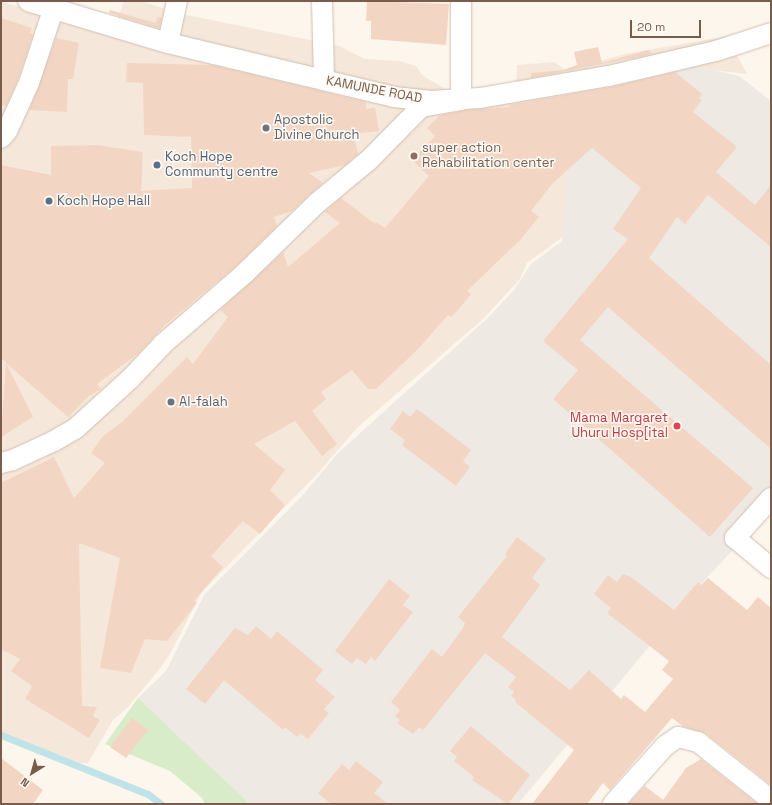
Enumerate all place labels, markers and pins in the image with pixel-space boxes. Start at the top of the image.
place label: Apostolic Divine Church [274,113,360,144]
marker: Apostolic Divine Church [261,123,271,133]
place label: super action Rehabilitation center [422,141,554,172]
place label: Koch Hope Communty centre [165,150,278,181]
marker: super action Rehabilitation center [409,151,419,161]
marker: Koch Hope Communty centre [152,160,162,170]
place label: Koch Hope Hall [57,193,150,209]
marker: Koch Hope Hall [44,196,54,206]
place label: Al-falah [179,394,228,410]
marker: Al-falah [166,397,176,407]
place label: Mama Margaret Uhuru Hosp[ital [570,411,668,442]
marker: Mama Margaret Uhuru Hosp[ital [671,420,683,432]

